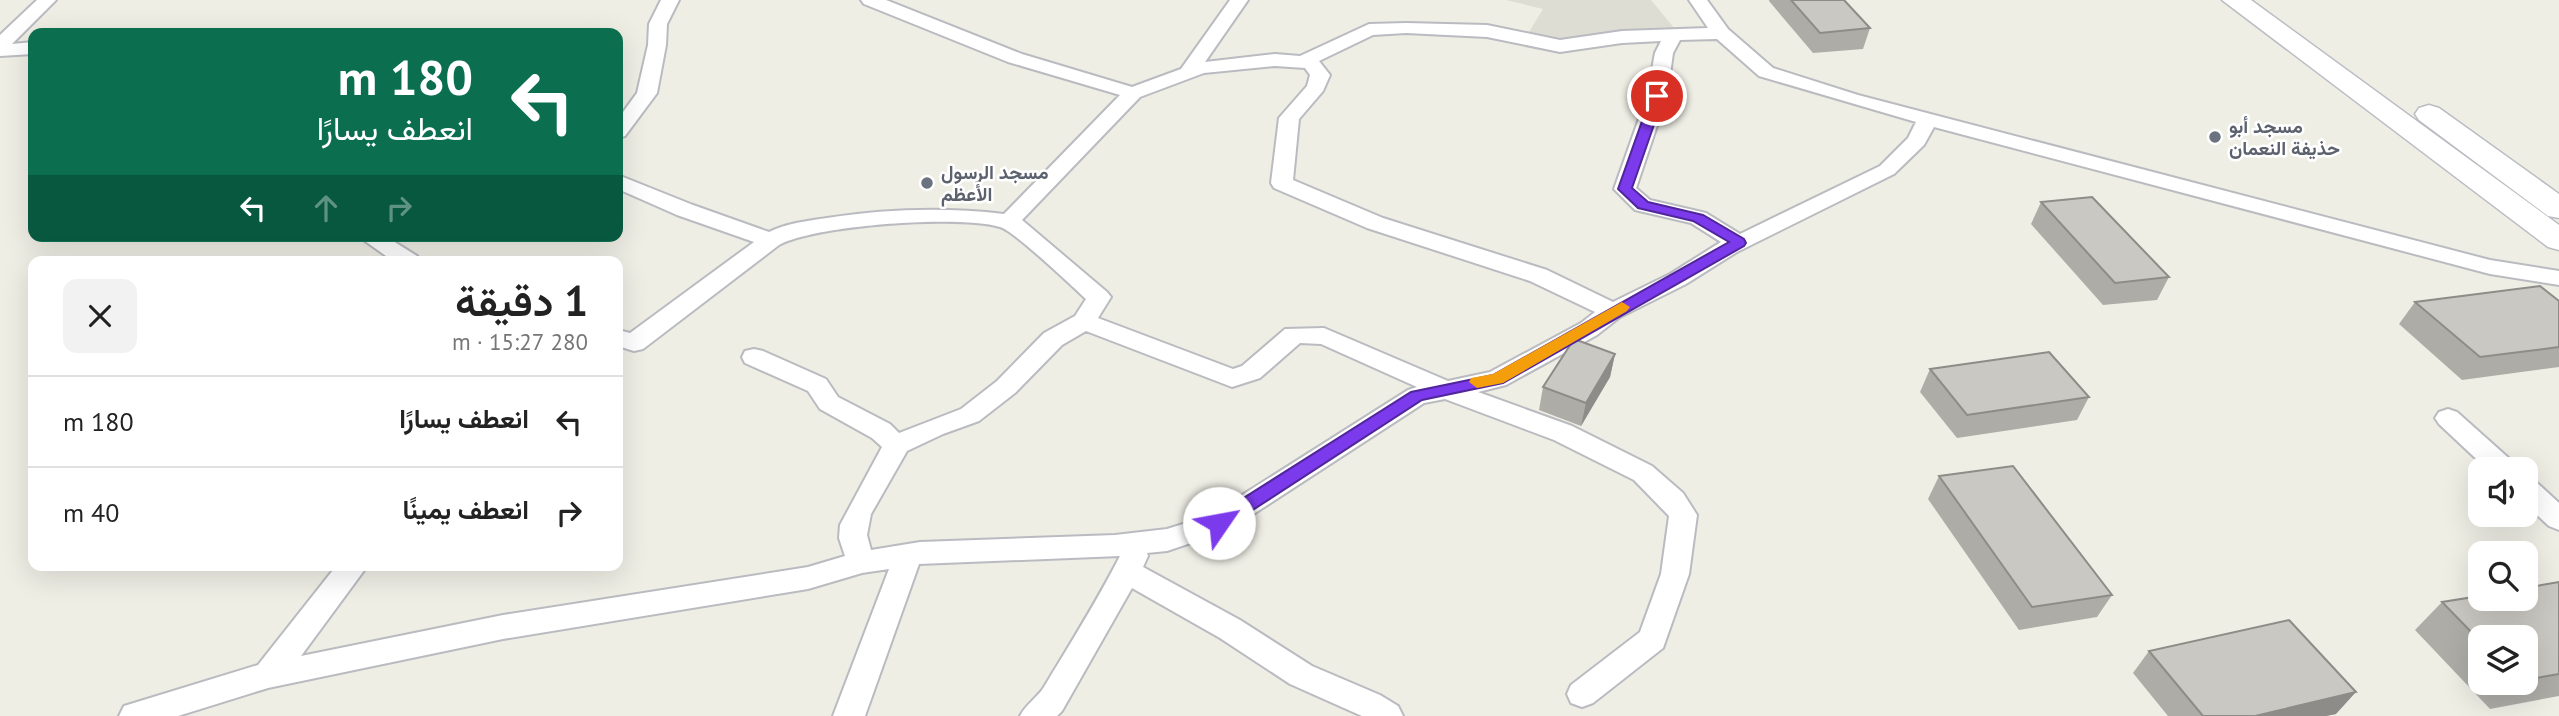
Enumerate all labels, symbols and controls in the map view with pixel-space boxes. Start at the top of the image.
text: 180 m [338,45,473,109]
icon: left [497,56,588,147]
pin [1627,66,1687,126]
icon: arrive [1638,77,1676,115]
text: انعطف يسارًا [317,107,473,149]
place label: مسجد أبو حذيفة النعمان [2229,114,2340,160]
marker: مسجد أبو حذيفة النعمان [2207,129,2223,145]
place label: مسجد الرسول الأعظم [941,160,1048,207]
marker: مسجد الرسول الأعظم [919,175,935,191]
icon: left [234,189,272,227]
icon: ahead [307,189,345,227]
icon: right [380,189,418,227]
text: 1 دقيقة [455,273,588,328]
button: close [63,279,137,353]
text: 280 m · 15:27 [452,327,588,356]
text: انعطف يسارًا [399,402,529,435]
icon: left [550,403,588,441]
text: 180 m [63,405,134,438]
map controls [2468,457,2538,695]
button: sound [2468,457,2538,527]
position arrow [1182,486,1256,560]
text: انعطف يمينًا [403,493,529,526]
icon: right [550,494,588,532]
text: 40 m [63,496,119,529]
button: search [2468,541,2538,611]
button: layers [2468,625,2538,695]

